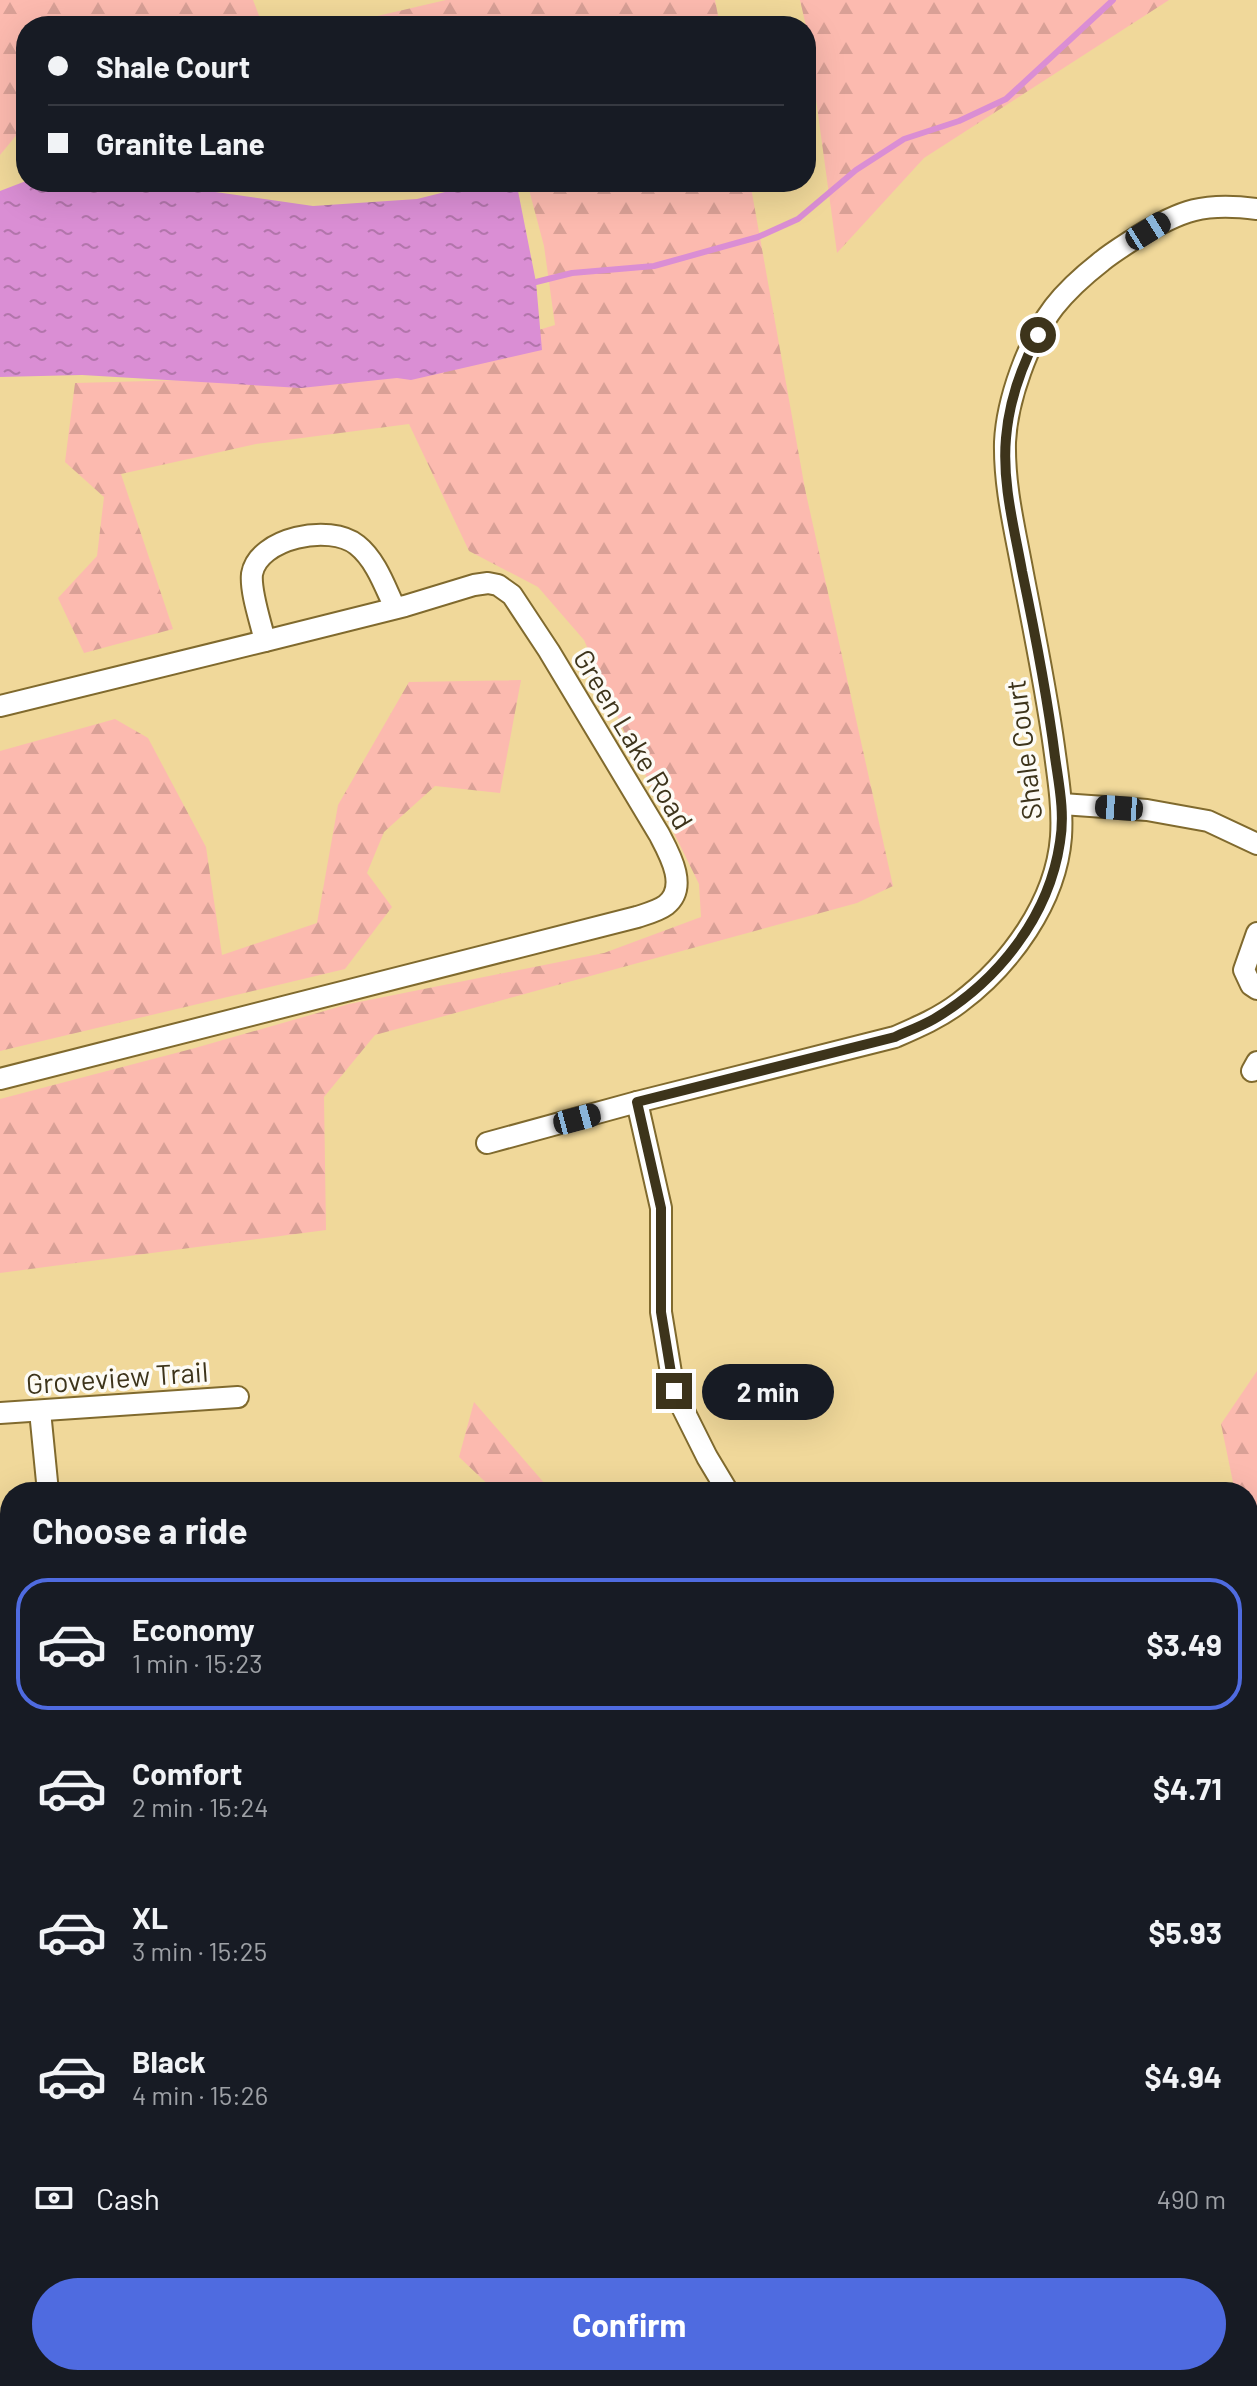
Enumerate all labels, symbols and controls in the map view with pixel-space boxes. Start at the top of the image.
text: Shale Court [96,48,250,84]
text: Granite Lane [96,125,265,161]
car [1121,208,1175,254]
route start [1020,317,1056,353]
street label: Green Lake Road [567,643,701,835]
street label: Shale Court [998,678,1048,822]
car [1094,794,1144,822]
car [551,1101,603,1137]
street label: Groveview Trail [25,1354,209,1400]
callout: 2 min [702,1363,834,1419]
route end [656,1373,692,1409]
text: 2 min [737,1376,799,1407]
text: Choose a ride [32,1508,248,1551]
icon: car [36,1608,108,1680]
text: Economy [132,1611,255,1647]
text: $3.49 [1146,1626,1222,1662]
text: 1 min · 15:23 [132,1647,263,1678]
icon: car [36,1752,108,1824]
text: Comfort [132,1755,242,1791]
text: $4.71 [1153,1770,1222,1806]
text: 2 min · 15:24 [132,1791,269,1822]
icon: car [36,1896,108,1968]
text: XL [132,1899,168,1935]
text: $5.93 [1148,1914,1222,1950]
text: 3 min · 15:25 [132,1935,267,1966]
icon: car [36,2040,108,2112]
text: Black [132,2043,206,2079]
text: $4.94 [1145,2058,1222,2094]
text: 4 min · 15:26 [132,2079,268,2110]
icon: cash [32,2176,76,2220]
text: Cash [96,2180,160,2216]
text: 490 m [1157,2183,1226,2214]
button: Confirm [32,2278,1226,2370]

